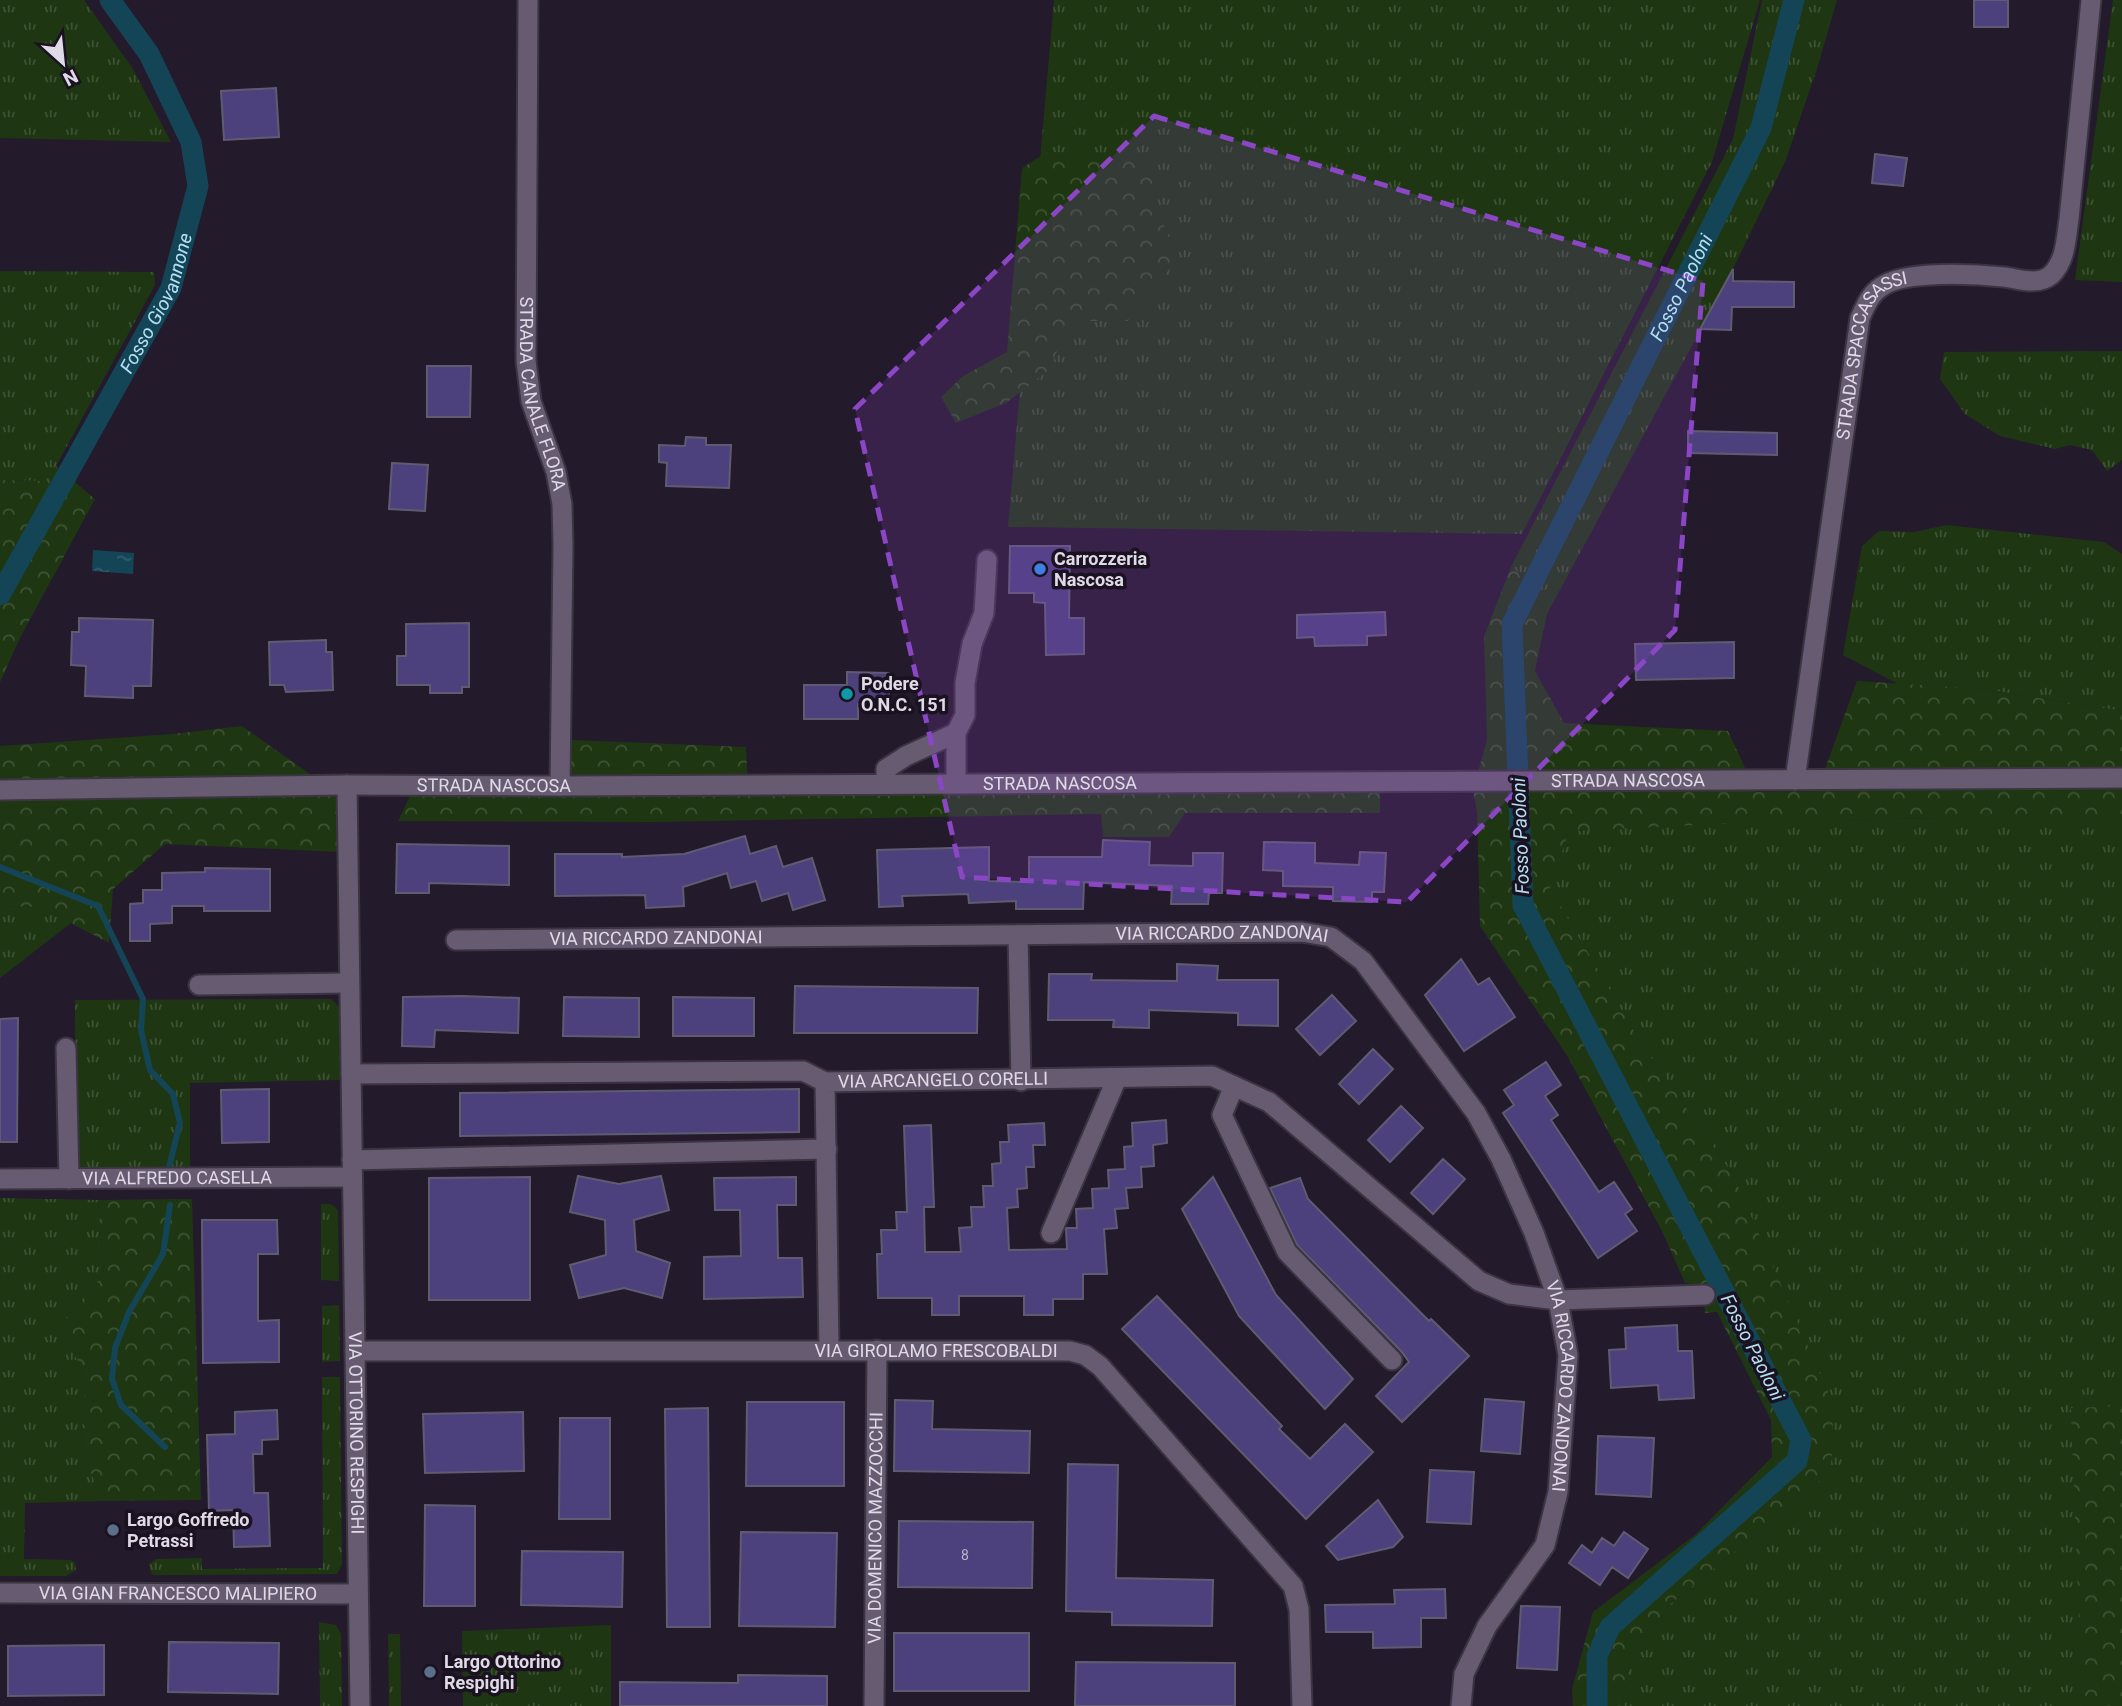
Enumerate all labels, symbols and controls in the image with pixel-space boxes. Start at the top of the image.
north arrow [28,28,98,98]
text: N [59,64,82,91]
water label: Fosso Giovannone [115,230,197,377]
water label: Fosso Paoloni [1645,230,1718,345]
street label: STRADA SPACCASASSI [1832,267,1909,441]
street label: STRADA CANALE FLORA [516,296,570,493]
place label: Carrozzeria Nascosa [1054,548,1148,590]
marker: Carrozzeria Nascosa [1032,561,1048,577]
place label: Podere O.N.C. 151 [861,673,948,715]
marker: Podere O.N.C. 151 [839,686,855,702]
street label: STRADA NASCOSA [1551,769,1705,791]
street label: STRADA NASCOSA [983,772,1137,794]
street label: STRADA NASCOSA [417,774,571,796]
water label: Fosso Paoloni [1507,777,1534,895]
street label: VIA RICCARDO ZANDONAI [1115,921,1330,946]
street label: VIA RICCARDO ZANDONAI [549,926,763,949]
street label: VIA ARCANGELO CORELLI [838,1068,1048,1092]
street label: VIA ALFREDO CASELLA [82,1166,272,1189]
street label: VIA RICCARDO ZANDONAI [1542,1278,1579,1493]
water label: Fosso Paoloni [1716,1290,1789,1405]
street label: VIA OTTORINO RESPIGHI [345,1331,369,1534]
street label: VIA GIROLAMO FRESCOBALDI [814,1340,1058,1361]
street label: VIA DOMENICO MAZZOCCHI [864,1412,886,1644]
place label: Largo Goffredo Petrassi [127,1509,249,1551]
marker: Largo Goffredo Petrassi [105,1522,121,1538]
house number: 8 [961,1547,969,1563]
street label: VIA GIAN FRANCESCO MALIPIERO [39,1582,317,1604]
place label: Largo Ottorino Respighi [444,1651,561,1693]
marker: Largo Ottorino Respighi [422,1664,438,1680]

